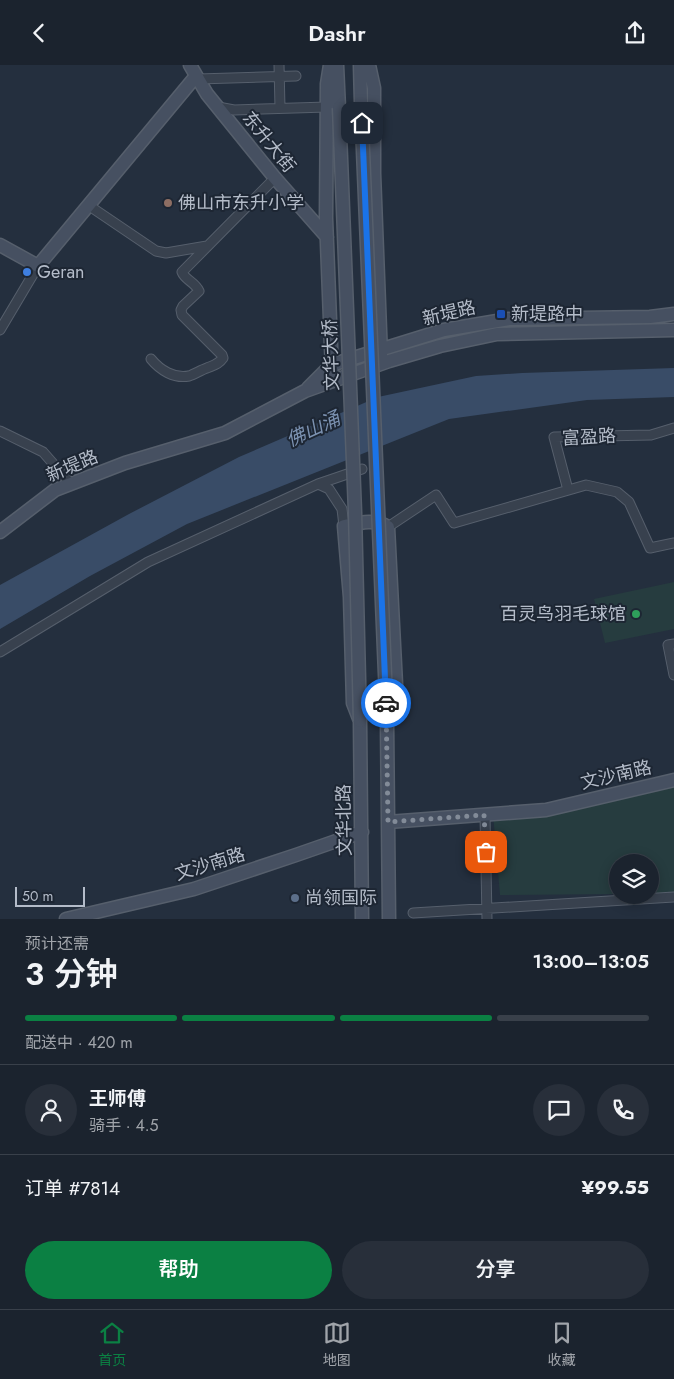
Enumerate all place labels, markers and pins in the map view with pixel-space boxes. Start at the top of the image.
pin [341,102,383,144]
place label: 佛山市东升小学 [178,190,304,216]
marker: 佛山市东升小学 [162,197,174,209]
place label: Geran [37,259,85,285]
marker: Geran [21,266,33,278]
place label: 新堤路中 [511,301,583,327]
marker: 新堤路中 [495,308,507,320]
place label: 百灵鸟羽毛球馆 [500,601,626,627]
marker: 百灵鸟羽毛球馆 [630,608,642,620]
pin [465,831,507,873]
place label: 尚领国际 [305,885,377,911]
marker: 尚领国际 [289,892,301,904]

